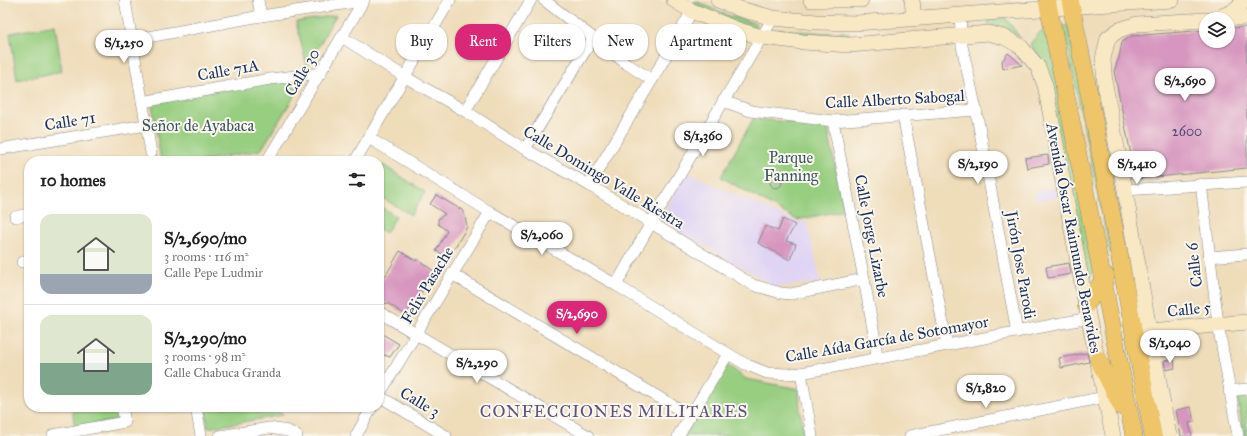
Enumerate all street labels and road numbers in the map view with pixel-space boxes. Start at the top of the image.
street label: Calle 30 [280,45,324,99]
street label: Calle 71A [196,55,260,85]
street label: Calle Alberto Sabogal [825,86,966,113]
street label: Calle 71 [43,108,97,134]
street label: Avenida Óscar Raimundo Benavides [1042,120,1108,355]
street label: Calle Domingo Valle Riestra [519,121,688,234]
street label: Calle Jorge Lizarbe [850,173,893,300]
street label: Jirón Jose Parodi [1001,207,1040,321]
street label: Calle 6 [1182,241,1206,288]
street label: Felix Pasache [397,243,458,327]
street label: Calle 5 [1166,297,1212,321]
street label: Calle Aída García de Sotomayor [784,312,990,366]
street label: Calle 3 [397,383,443,421]

